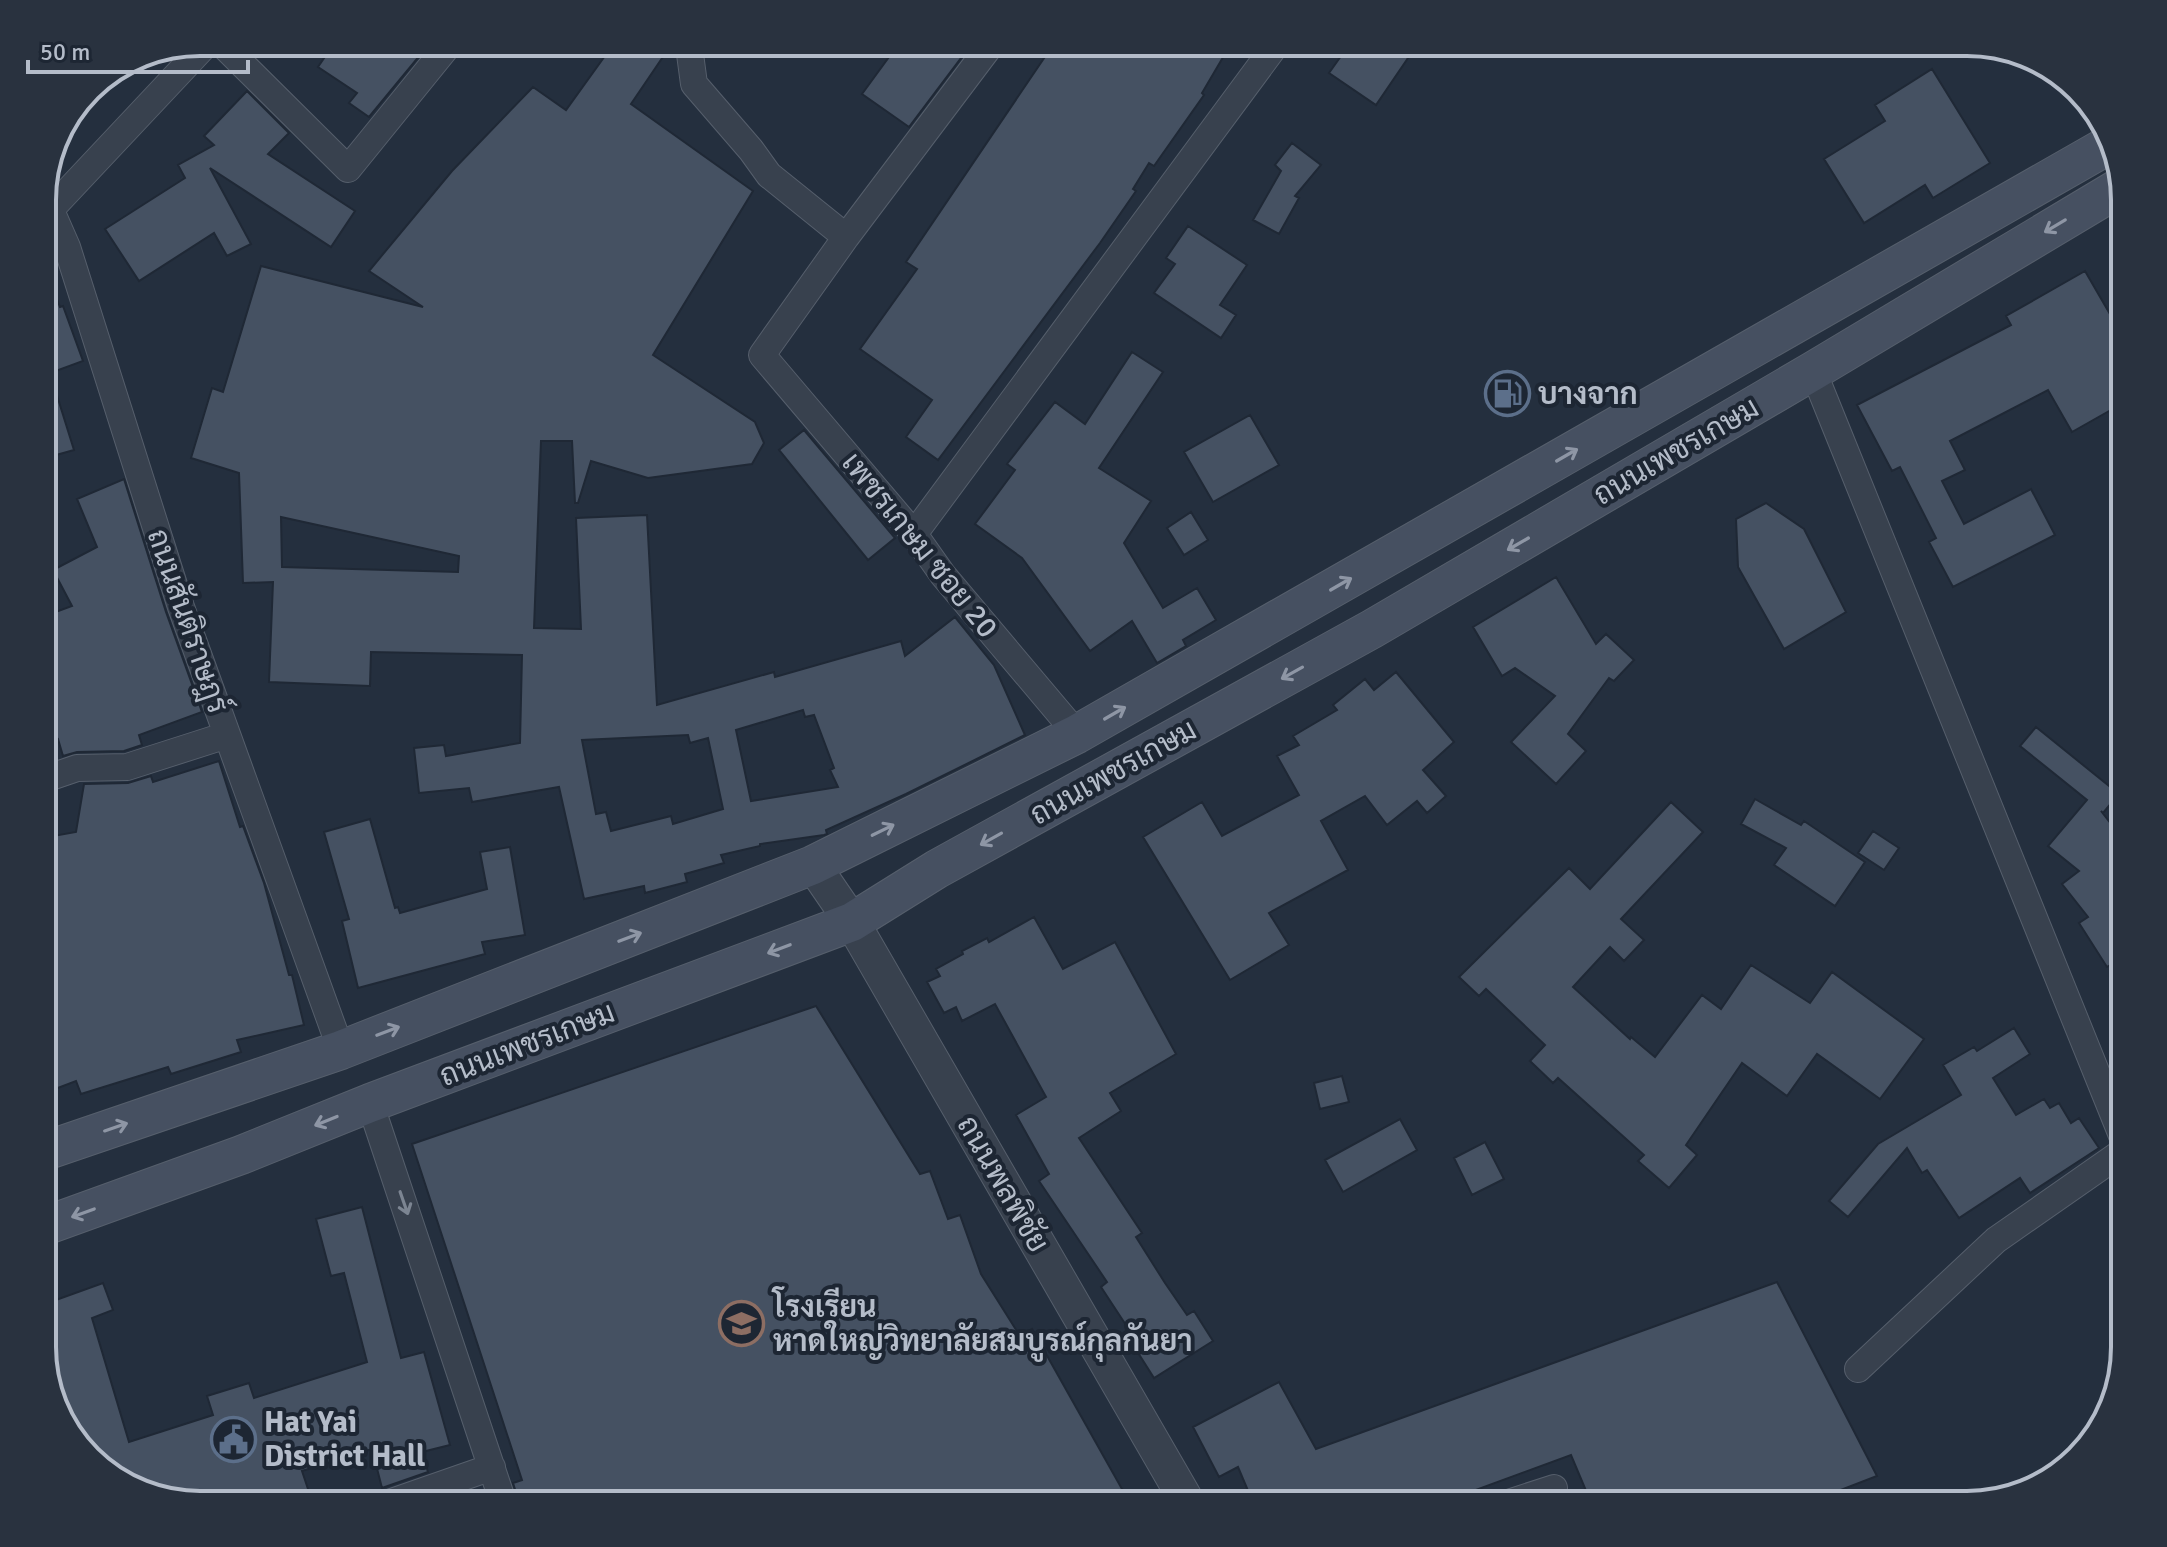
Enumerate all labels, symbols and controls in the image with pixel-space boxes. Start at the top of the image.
scale bar [28,24,248,74]
text: 50 m [40,37,90,67]
one-way arrow [2044,218,2067,234]
fuel station icon: บางจาก [1483,370,1531,418]
place label: บางจาก [1538,376,1638,413]
street label: ถนนเพชรเกษม [1587,389,1765,514]
street label: เพชรเกษม ซอย 20 [834,445,1006,645]
one-way arrow [1555,447,1578,463]
street label: ถนนสันติราษฎร์ [138,523,238,719]
one-way arrow [1507,536,1530,552]
one-way arrow [1329,576,1352,592]
one-way arrow [1281,666,1305,681]
one-way arrow [1103,705,1126,721]
street label: ถนนเพชรเกษม [1024,712,1203,833]
one-way arrow [871,822,895,837]
one-way arrow [980,832,1004,848]
one-way arrow [617,929,642,943]
one-way arrow [767,943,791,957]
street label: ถนนเพชรเกษม [434,994,620,1095]
one-way arrow [375,1023,400,1038]
street label: ถนนพลพิชัย [949,1109,1057,1259]
one-way arrow [314,1115,339,1129]
one-way arrow [103,1118,128,1133]
one-way arrow [397,1191,412,1216]
one-way arrow [71,1206,96,1221]
place label: โรงเรียน หาดใหญ่วิทยาลัยสมบูรณ์กุลกันยา [771,1286,1193,1362]
school or university icon: โรงเรียน หาดใหญ่วิทยาลัยสมบูรณ์กุลกันยา [718,1300,766,1348]
place label: Hat Yai District Hall [264,1404,425,1475]
public building icon: Hat Yai District Hall [209,1415,257,1463]

